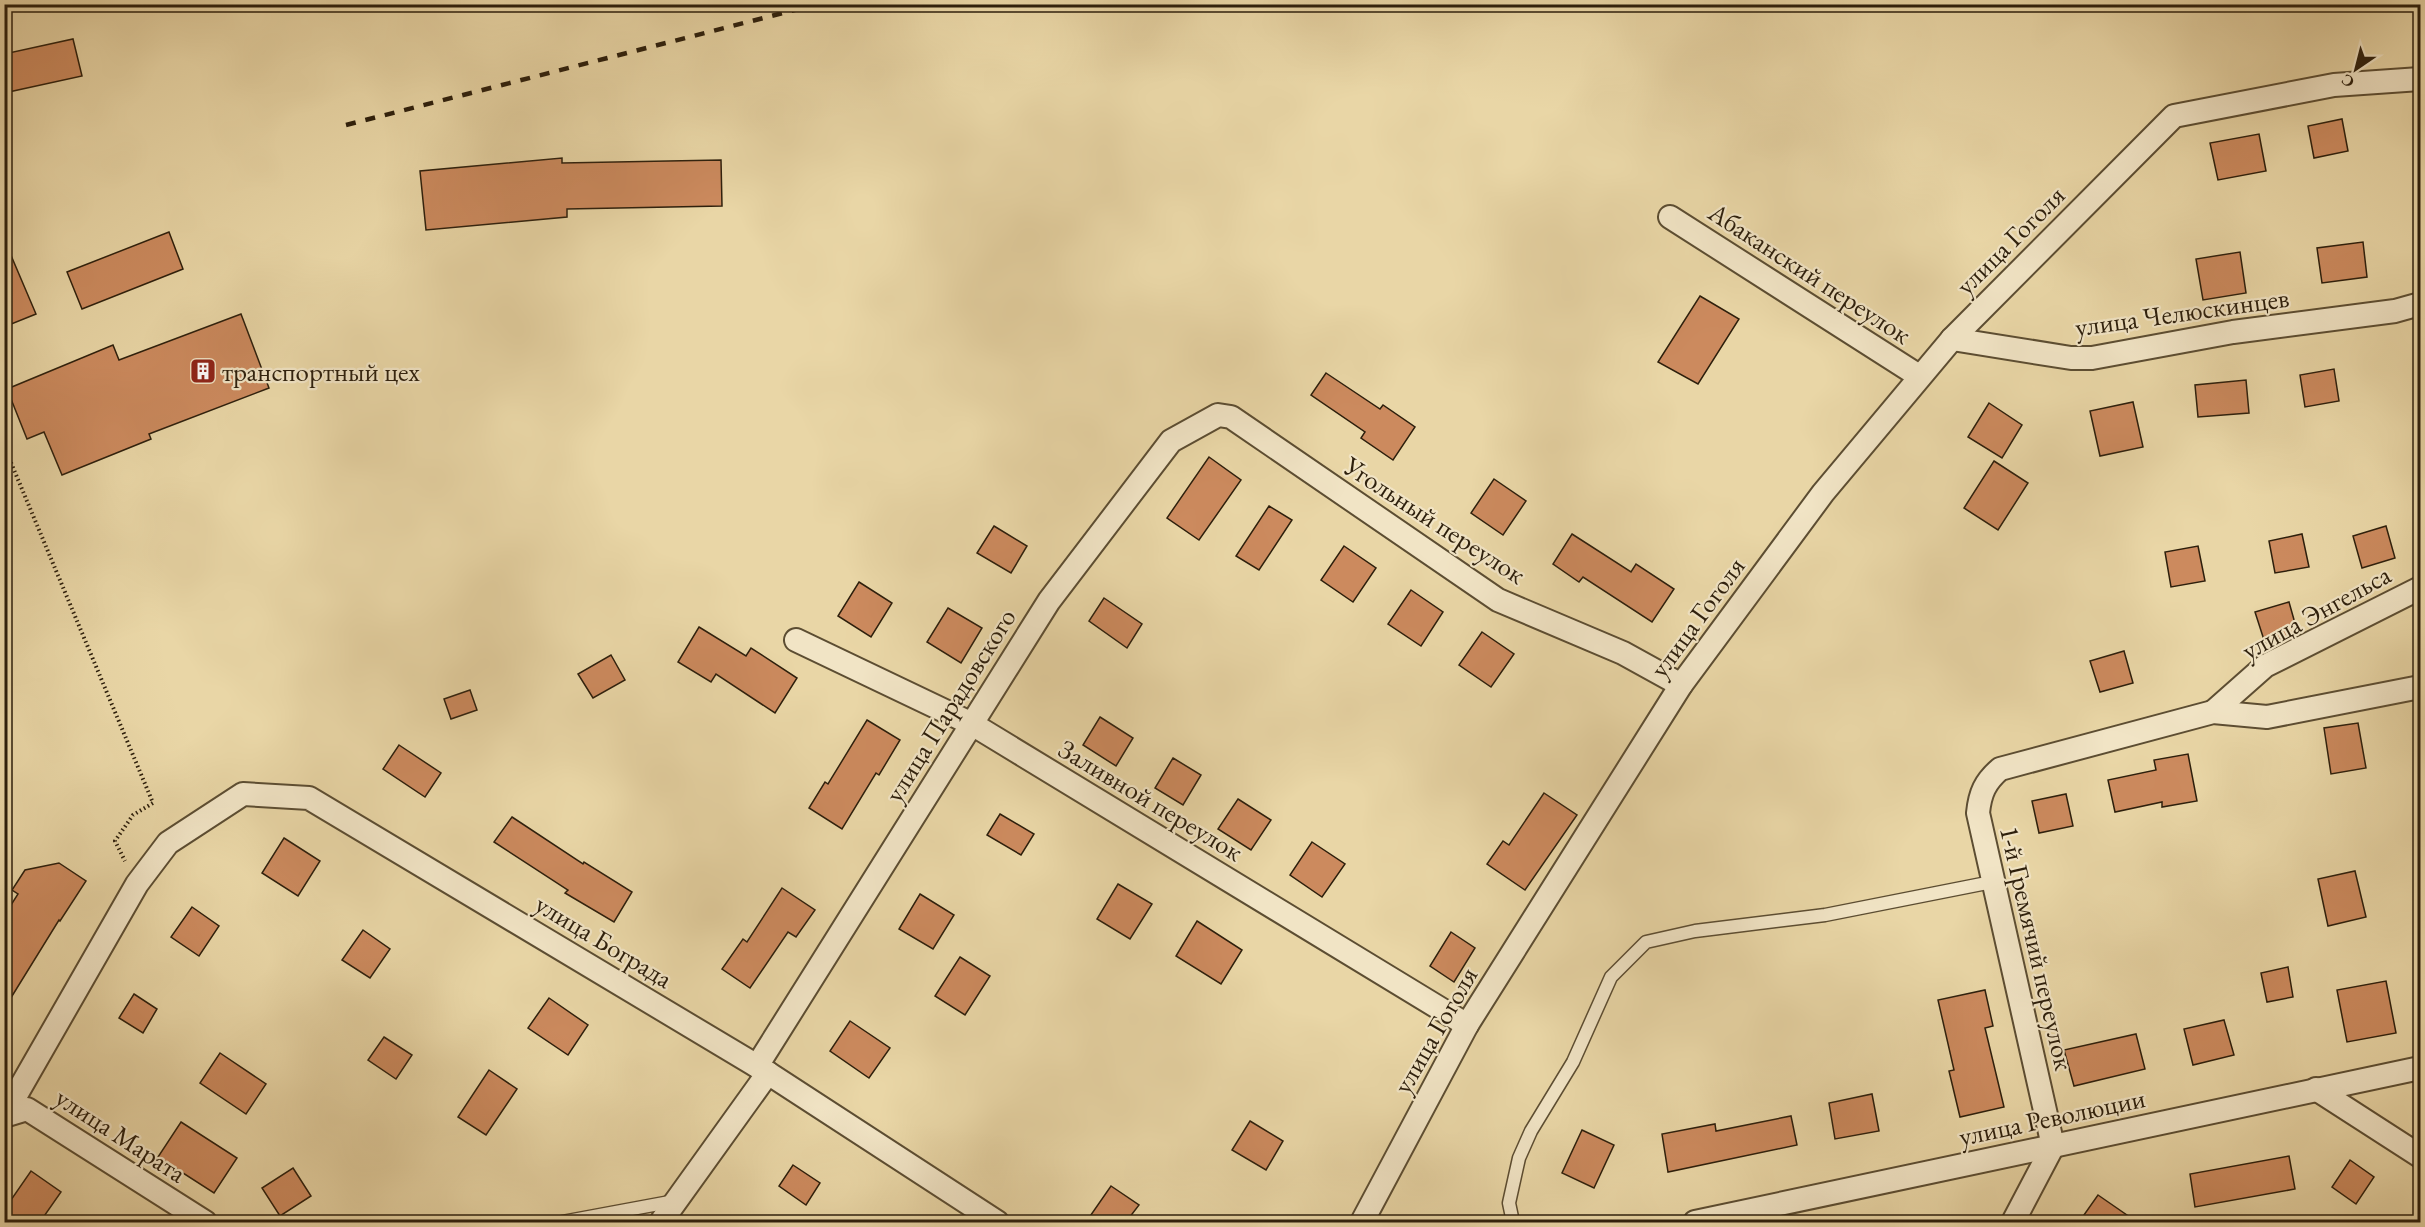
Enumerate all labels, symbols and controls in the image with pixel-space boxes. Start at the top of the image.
north arrow [2326,39,2386,99]
text: С [2337,69,2358,93]
street label: улица Гоголя [1948,178,2072,302]
street label: Абаканский переулок [1701,194,1918,352]
street label: улица Челюскинцев [2073,280,2291,344]
place label: транспортный цех [222,354,420,389]
building icon: транспортный цех [188,356,218,386]
street label: Угольный переулок [1337,448,1533,592]
street label: улица Гоголя [1642,550,1752,684]
street label: улица Энгельса [2235,556,2397,667]
street label: улица Парадовского [876,602,1024,808]
street label: Заливной переулок [1052,731,1250,869]
street label: 1-й Гремячий переулок [1992,822,2082,1074]
street label: улица Бограда [529,886,679,996]
street label: улица Гоголя [1385,960,1485,1100]
street label: улица Марата [49,1080,193,1190]
street label: улица Революции [1956,1080,2148,1154]

